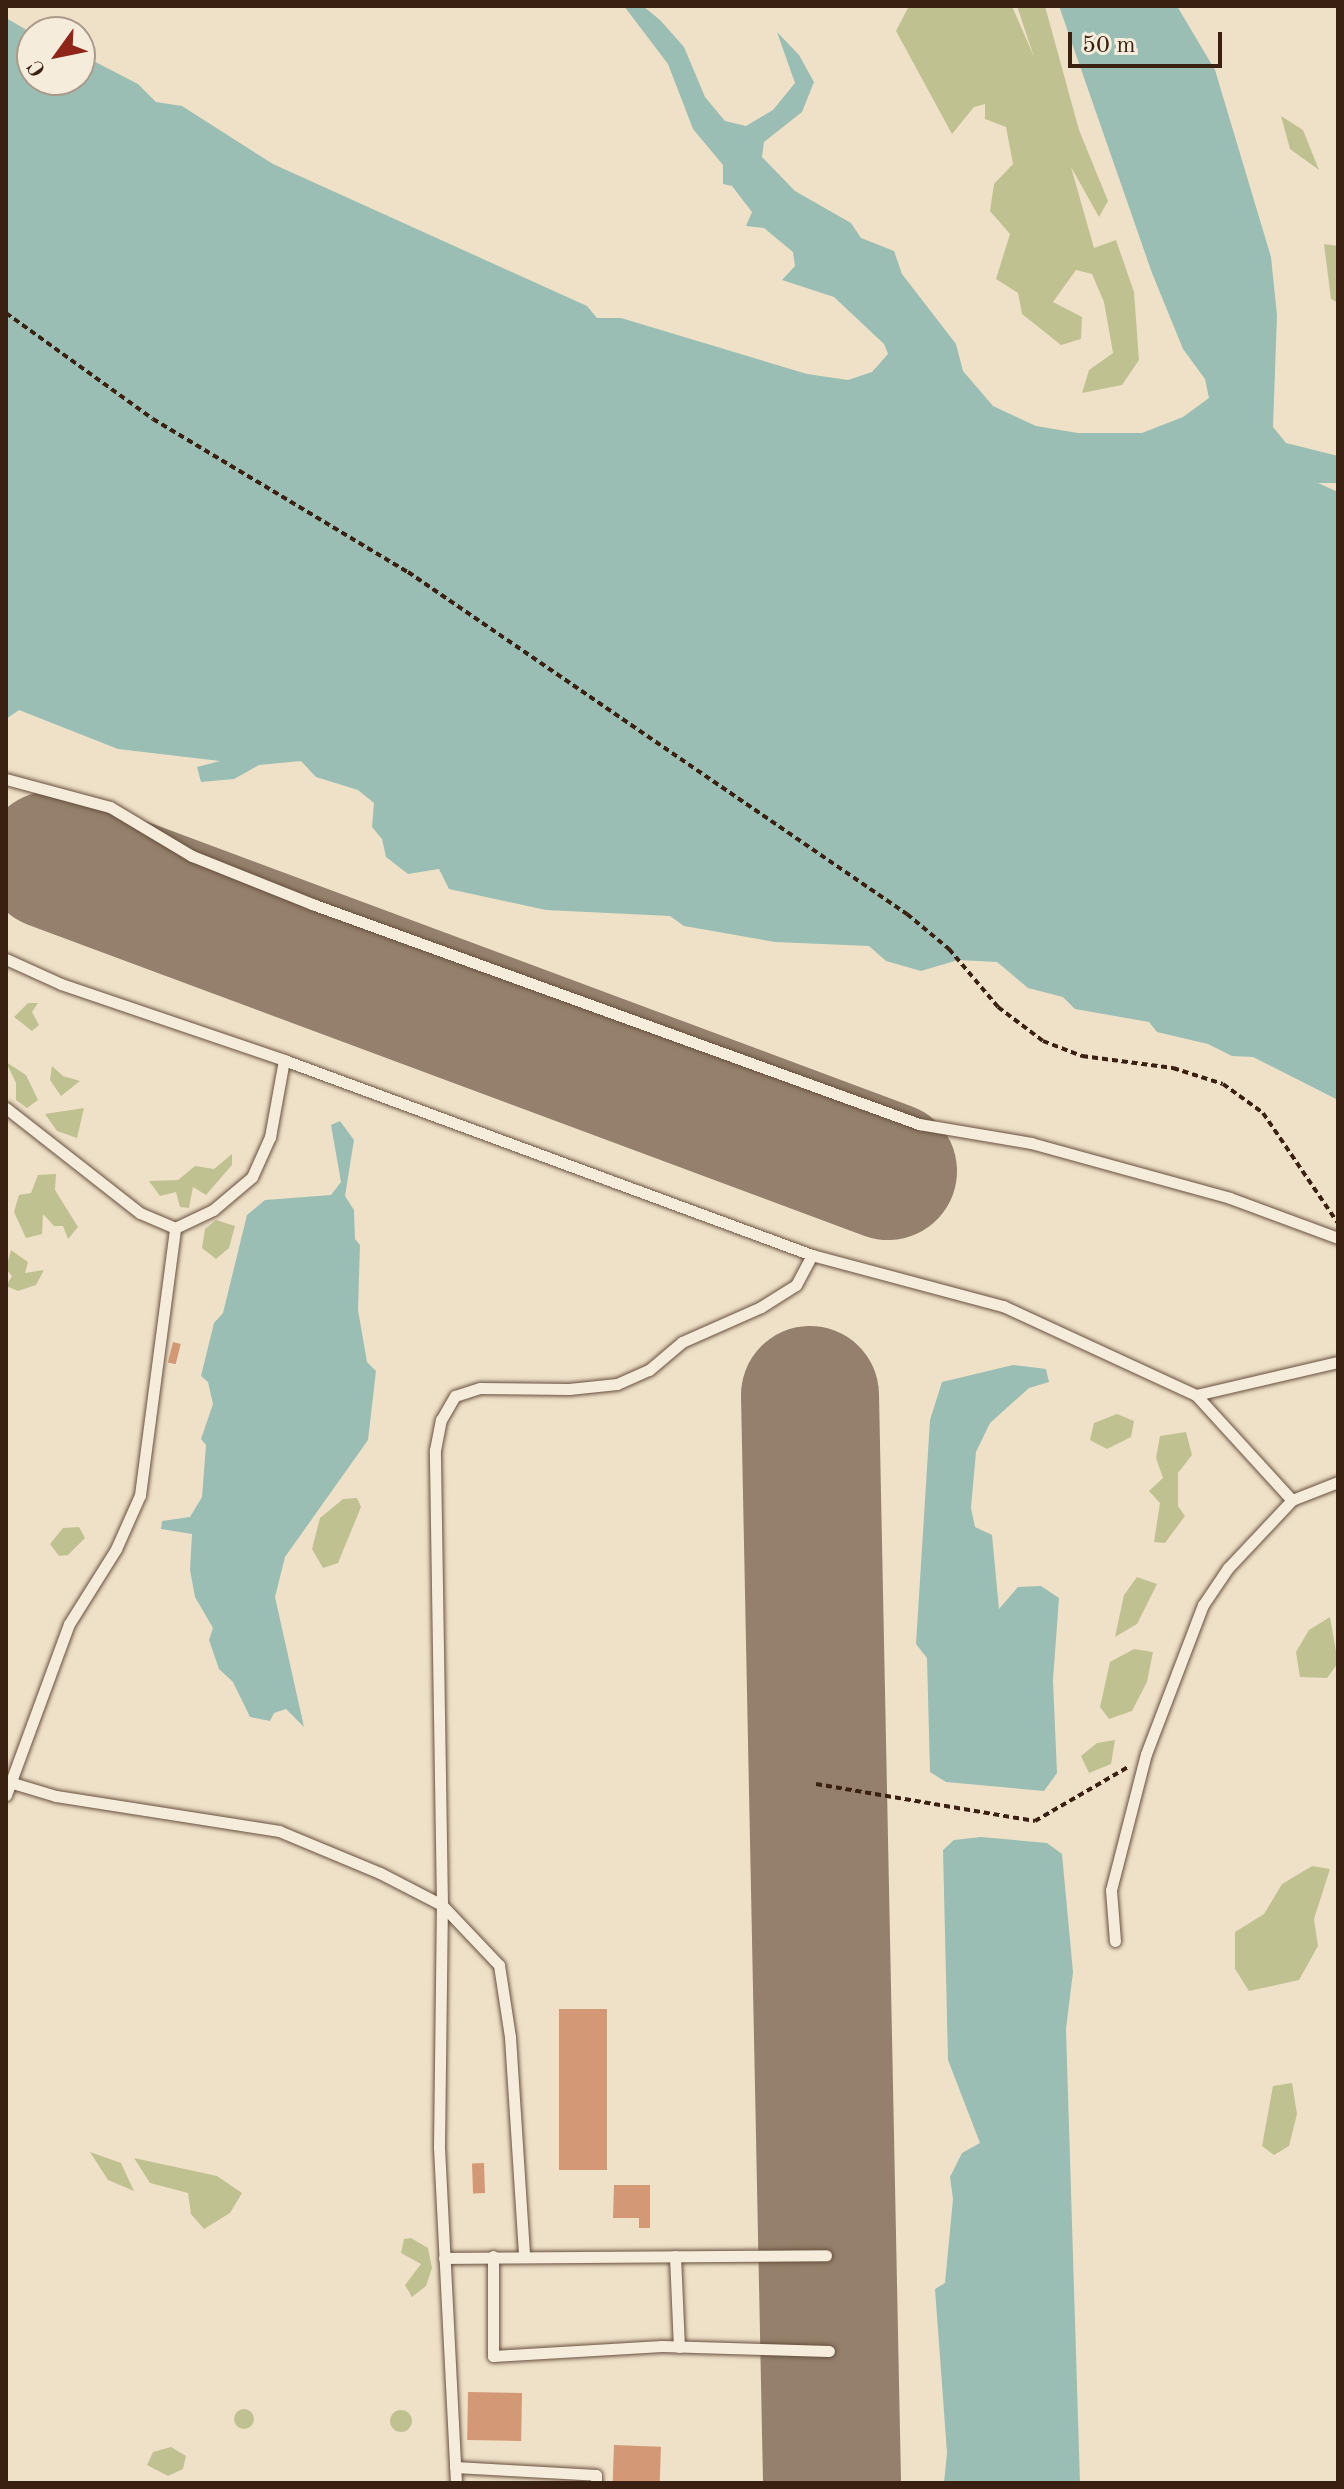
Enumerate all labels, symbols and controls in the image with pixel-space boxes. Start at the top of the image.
north arrow [16,16,96,96]
scale bar [1072,16,1226,66]
text: 50 m [1082,34,1136,58]
text: С [24,56,51,80]

